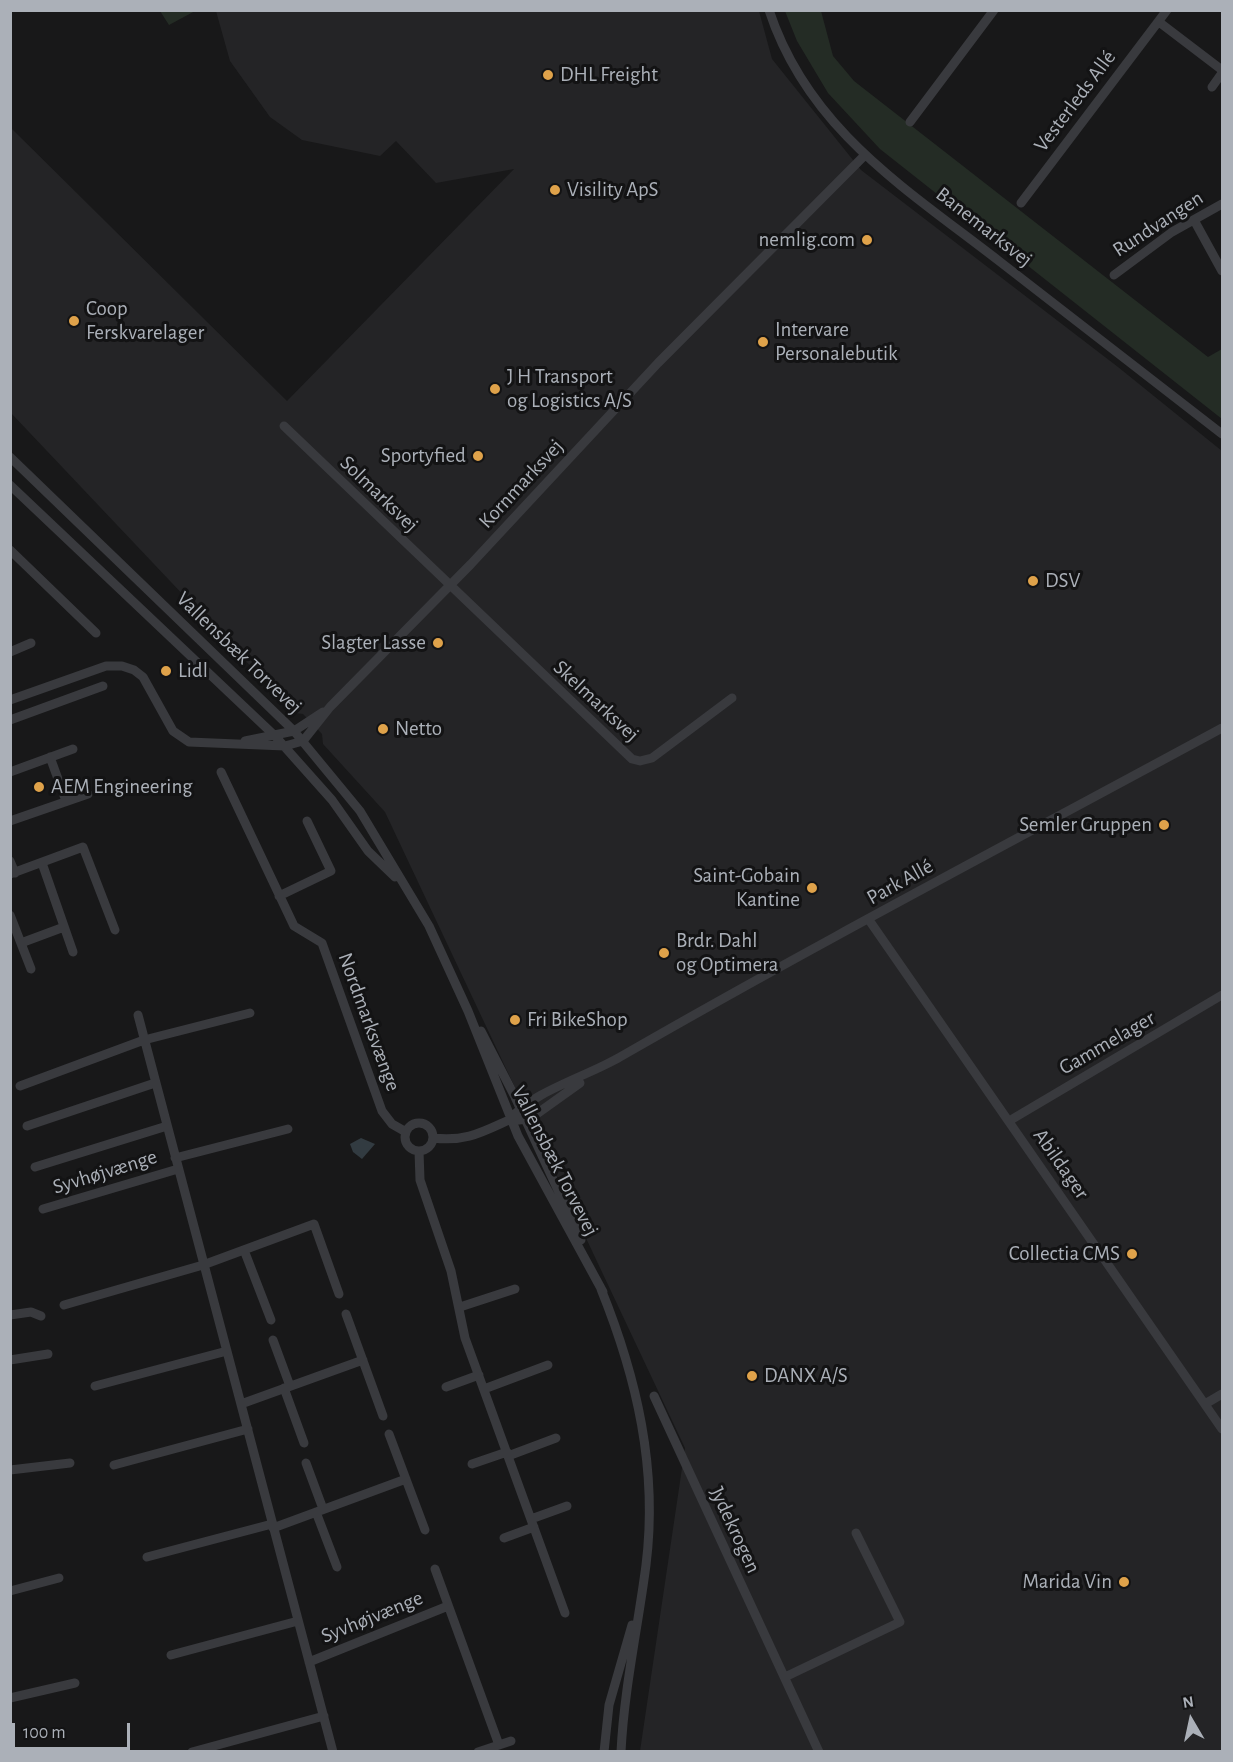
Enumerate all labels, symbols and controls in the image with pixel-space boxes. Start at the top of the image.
street label: Vesterleds Allé [1029,45,1121,157]
place label: DHL Freight [560,62,658,88]
marker: DHL Freight [541,68,555,82]
place label: Visility ApS [567,177,658,203]
street label: Banemarksvej [931,181,1037,273]
marker: Visility ApS [548,183,562,197]
street label: Rundvangen [1108,185,1208,263]
place label: nemlig.com [758,227,855,253]
marker: nemlig.com [860,233,874,247]
place label: Coop Ferskvarelager [86,296,204,346]
marker: Coop Ferskvarelager [67,314,81,328]
place label: Intervare Personalebutik [775,317,898,367]
marker: Intervare Personalebutik [756,335,770,349]
place label: J H Transport og Logistics A/S [507,364,632,414]
marker: J H Transport og Logistics A/S [488,382,502,396]
street label: Kornmarksvej [473,434,569,534]
place label: Sportyfied [381,443,466,469]
marker: Sportyfied [471,449,485,463]
street label: Solmarksvej [335,450,423,538]
place label: DSV [1045,568,1080,594]
marker: DSV [1026,574,1040,588]
street label: Vallensbæk Torvevej [171,587,307,719]
place label: Slagter Lasse [321,630,426,656]
marker: Slagter Lasse [431,636,445,650]
street label: Skelmarksvej [548,655,644,747]
place label: Lidl [178,658,208,684]
marker: Lidl [159,664,173,678]
place label: Netto [395,716,442,742]
marker: Netto [376,722,390,736]
place label: AEM Engineering [51,774,192,800]
marker: AEM Engineering [32,780,46,794]
place label: Semler Gruppen [1019,812,1152,838]
marker: Semler Gruppen [1157,818,1171,832]
street label: Park Allé [862,854,938,910]
place label: Saint-Gobain Kantine [693,863,800,913]
marker: Saint-Gobain Kantine [805,881,819,895]
place label: Brdr. Dahl og Optimera [676,928,779,978]
marker: Brdr. Dahl og Optimera [657,946,671,960]
street label: Nordmarksvænge [332,949,406,1095]
street label: Gammelager [1055,1005,1159,1081]
place label: Fri BikeShop [527,1007,628,1033]
marker: Fri BikeShop [508,1013,522,1027]
street label: Vallensbæk Torvevej [506,1082,604,1240]
street label: Abildager [1028,1124,1094,1204]
street label: Syvhøjvænge [50,1144,160,1200]
place label: Collectia CMS [1009,1241,1120,1267]
marker: Collectia CMS [1125,1247,1139,1261]
place label: DANX A/S [764,1363,848,1389]
marker: DANX A/S [745,1369,759,1383]
street label: Jydekrogen [704,1483,766,1577]
place label: Marida Vin [1022,1569,1112,1595]
marker: Marida Vin [1117,1575,1131,1589]
street label: Syvhøjvænge [317,1585,427,1649]
north arrow [1161,1690,1221,1750]
text: N [1181,1693,1195,1711]
scale bar [15,1711,134,1749]
text: 100 m [23,1724,66,1742]

